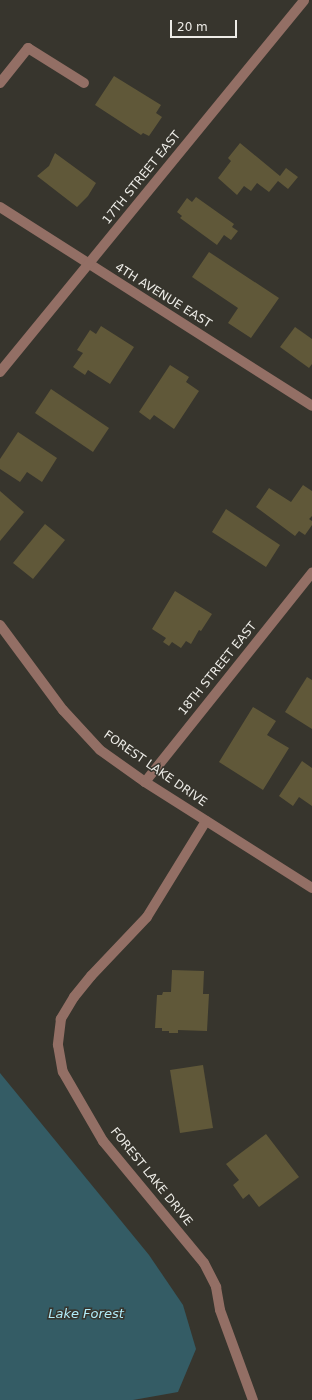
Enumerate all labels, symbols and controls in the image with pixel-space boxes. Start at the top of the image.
scale bar [172,12,239,38]
text: 20 m [177,20,208,34]
street label: 17TH STREET EAST [100,128,184,228]
street label: 4TH AVENUE EAST [112,261,214,331]
street label: 18TH STREET EAST [176,619,260,719]
street label: FOREST LAKE DRIVE [101,728,209,810]
street label: FOREST LAKE DRIVE [107,1125,195,1229]
water label: Lake Forest [48,1306,124,1322]

